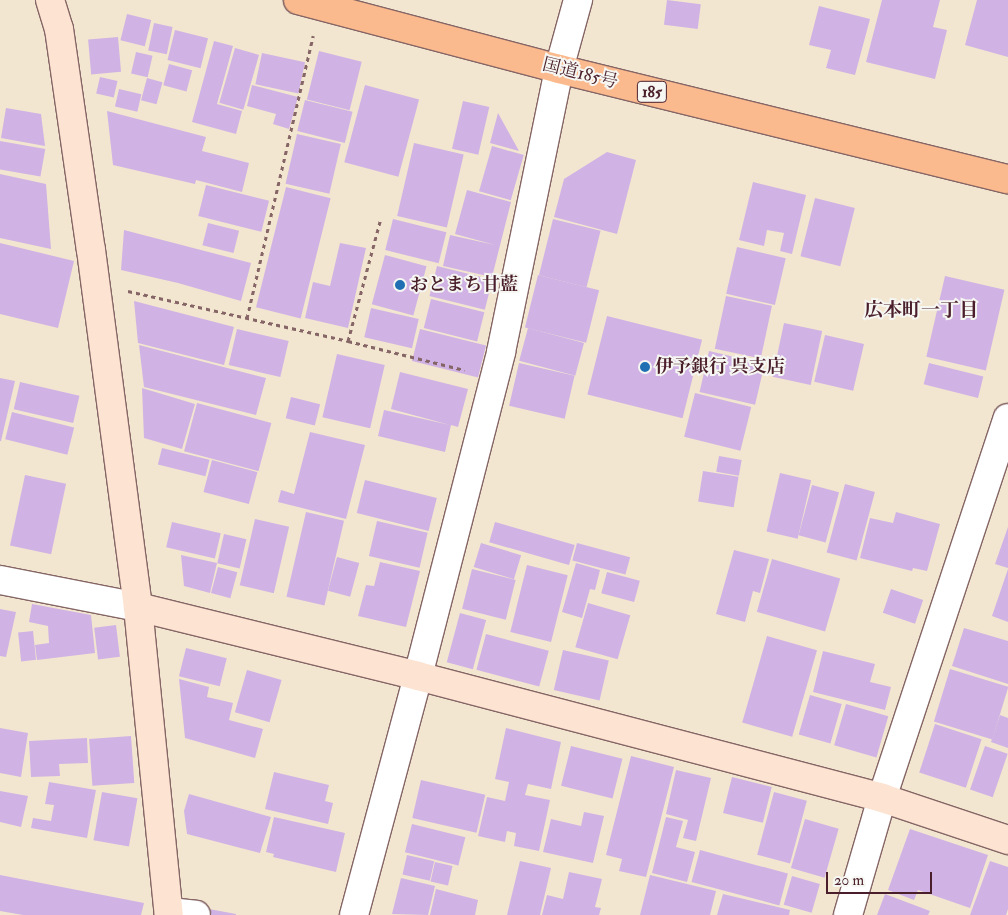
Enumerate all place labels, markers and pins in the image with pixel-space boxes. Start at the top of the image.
place label: おとまち甘藍 [410,274,518,296]
marker: おとまち甘藍 [394,279,406,291]
place label: 伊予銀行 呉支店 [655,356,785,378]
marker: 伊予銀行 呉支店 [639,361,651,373]

